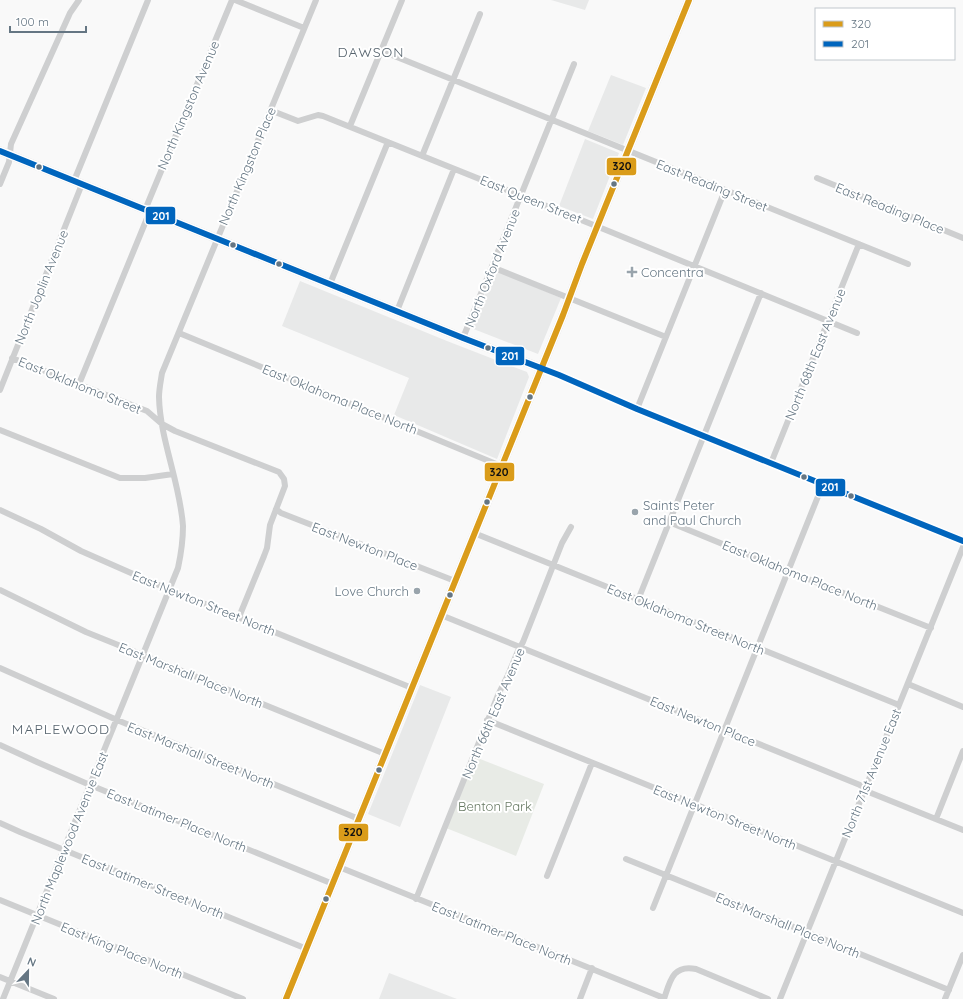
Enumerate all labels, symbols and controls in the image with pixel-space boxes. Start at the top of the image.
scale bar [10,8,86,34]
legend [815,8,955,60]
text: 100 m [16,14,49,29]
text: 320 [851,16,871,31]
text: 201 [851,36,869,51]
street label: North Kingston Avenue [154,38,222,172]
district label: DAWSON [338,43,404,61]
street label: North Kingston Place [215,105,279,227]
street label: East Reading Street [654,155,770,215]
line badge: 320 [606,157,637,176]
text: 320 [613,159,632,173]
unlabelled marker [34,162,44,172]
street label: East Queen Street [478,171,584,227]
unlabelled marker [609,179,619,189]
street label: East Reading Place [833,179,947,237]
line badge: 201 [145,206,176,225]
street label: North Oxford Avenue [461,206,523,330]
text: 201 [152,209,170,223]
street label: North Joplin Avenue [11,227,71,347]
unlabelled marker [228,240,238,250]
unlabelled marker [274,259,284,269]
place label: Concentra [641,264,704,280]
marker: Concentra [626,266,638,278]
street label: North 68th East Avenue [781,286,849,422]
unlabelled marker [483,343,493,353]
line badge: 201 [495,346,525,366]
text: 201 [501,349,519,363]
street label: East Oklahoma Street [16,353,144,417]
street label: East Oklahoma Place North [260,361,420,437]
unlabelled marker [525,392,535,402]
line badge: 320 [484,462,515,482]
text: 320 [490,465,509,479]
unlabelled marker [799,472,809,482]
line badge: 201 [815,478,846,497]
text: 201 [821,480,839,494]
unlabelled marker [846,491,856,501]
unlabelled marker [482,497,492,507]
place label: Saints Peter and Paul Church [643,497,741,528]
marker: Saints Peter and Paul Church [630,507,640,517]
street label: East Newton Place [310,518,420,574]
street label: East Oklahoma Place North [720,537,880,613]
street label: East Newton Street North [130,567,278,639]
street label: East Oklahoma Street North [605,580,767,658]
place label: Love Church [334,583,409,599]
marker: Love Church [412,586,422,596]
unlabelled marker [445,590,455,600]
street label: East Marshall Place North [117,639,265,711]
street label: North 66th East Avenue [458,645,528,781]
street label: East Newton Place [648,693,758,749]
street label: North 71st Avenue East [838,706,904,840]
street label: East Marshall Street North [125,718,277,792]
district label: MAPLEWOOD [12,720,110,738]
street label: North Maplewood Avenue East [27,749,111,927]
unlabelled marker [374,765,384,775]
street label: East Newton Street North [651,781,799,853]
street label: East Latimer Place North [105,785,249,855]
park label: Benton Park [458,798,532,814]
line badge: 320 [338,823,369,842]
text: 320 [344,825,363,839]
street label: East Latimer Street North [79,850,227,922]
street label: East Marshall Place North [714,889,862,961]
unlabelled marker [321,894,331,904]
street label: East Latimer Place North [430,898,574,968]
street label: East King Place North [59,918,185,982]
north arrow [8,951,48,991]
text: N [25,954,38,970]

